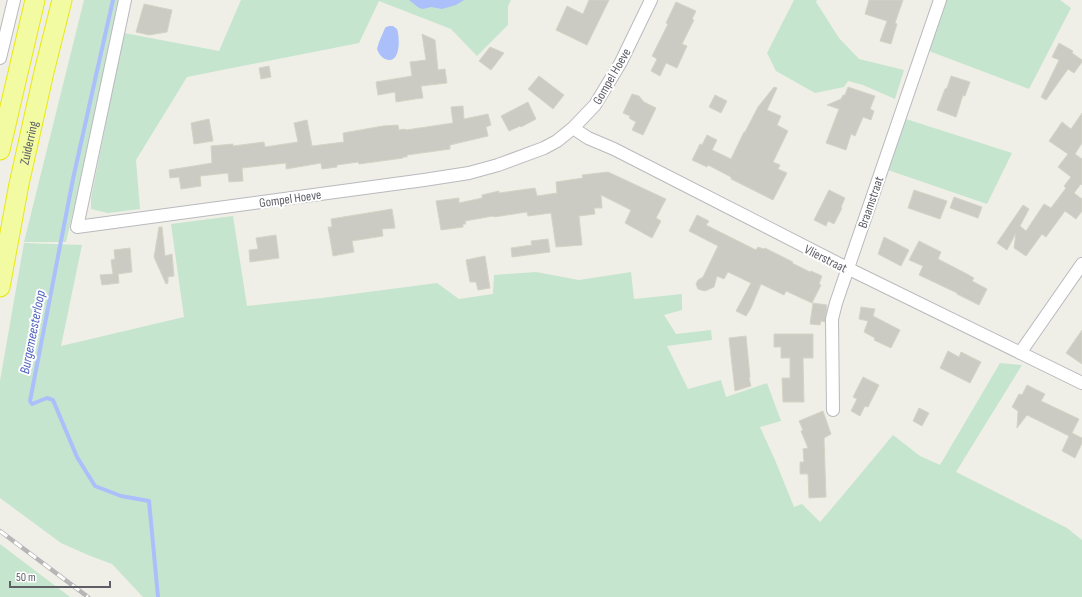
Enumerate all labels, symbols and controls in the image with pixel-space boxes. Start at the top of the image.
street label: Gompel Hoeve [589,45,634,108]
street label: Zuiderring [17,120,42,166]
street label: Braamstraat [855,174,887,230]
street label: Gompel Hoeve [258,187,322,211]
street label: Vlierstraat [801,241,850,276]
water label: Burgemeesterloop [16,289,49,375]
scale bar [10,563,110,589]
text: 50 m [16,570,36,585]

